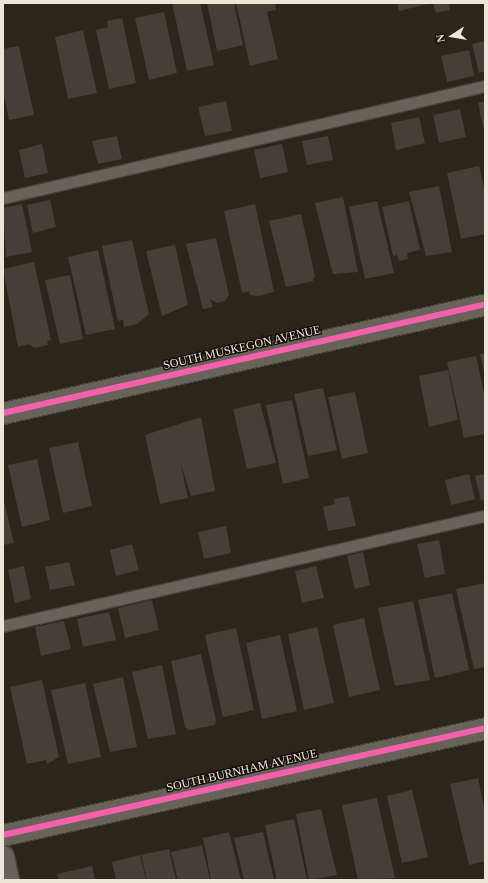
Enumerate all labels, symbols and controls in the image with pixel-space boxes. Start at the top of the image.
north arrow [432,16,472,56]
text: N [434,33,447,44]
street label: SOUTH MUSKEGON AVENUE [162,323,322,373]
street label: SOUTH BURNHAM AVENUE [165,747,319,795]

